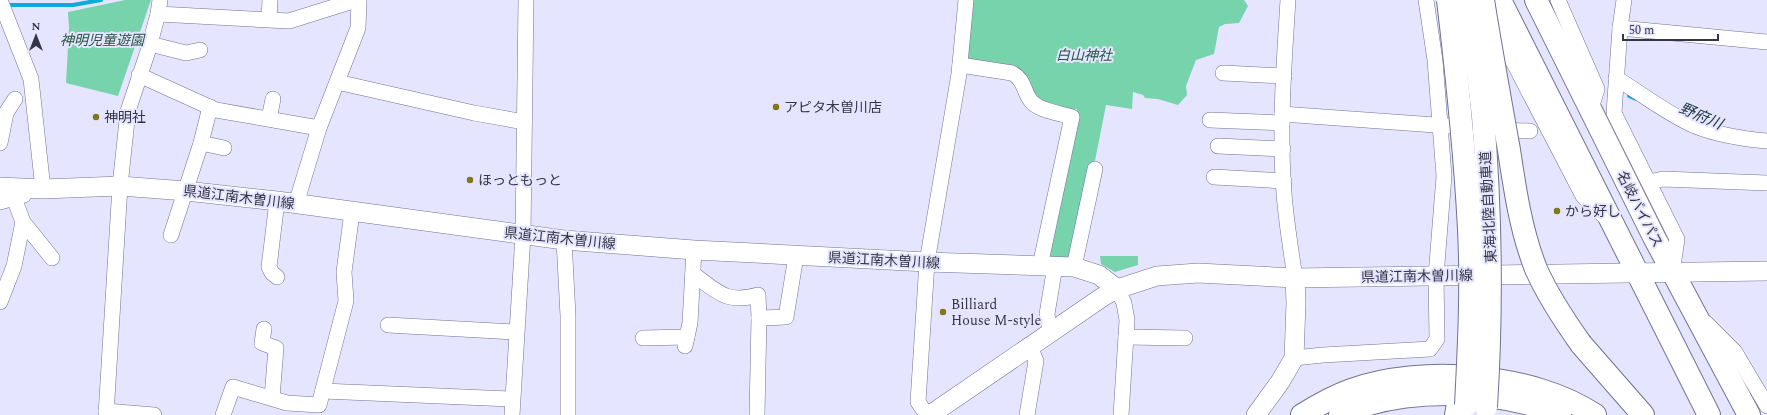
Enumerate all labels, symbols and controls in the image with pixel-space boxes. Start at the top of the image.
north arrow [16,16,56,56]
scale bar [1623,16,1718,42]
text: N [32,18,41,35]
text: 50 m [1629,21,1654,40]
park label: 神明児童遊園 [60,30,146,51]
park label: 白山神社 [1056,45,1114,66]
place label: アピタ木曽川店 [784,97,882,118]
water label: 野府川 [1676,97,1728,137]
marker: アピタ木曽川店 [771,102,781,112]
place label: 神明社 [104,107,146,128]
marker: 神明社 [91,112,101,122]
street label: 東海北陸自動車道 [1475,151,1502,263]
street label: 名岐バイパス [1611,167,1668,251]
place label: ほっともっと [478,170,562,191]
marker: ほっともっと [465,175,475,185]
street label: 県道江南木曽川線 [182,180,296,215]
place label: から好し [1565,201,1621,222]
marker: から好し [1552,206,1562,216]
street label: 県道江南木曽川線 [503,222,617,255]
street label: 県道江南木曽川線 [828,247,940,274]
street label: 県道江南木曽川線 [1361,265,1473,288]
place label: Billiard House M-style [951,294,1041,331]
marker: Billiard House M-style [938,307,948,317]

